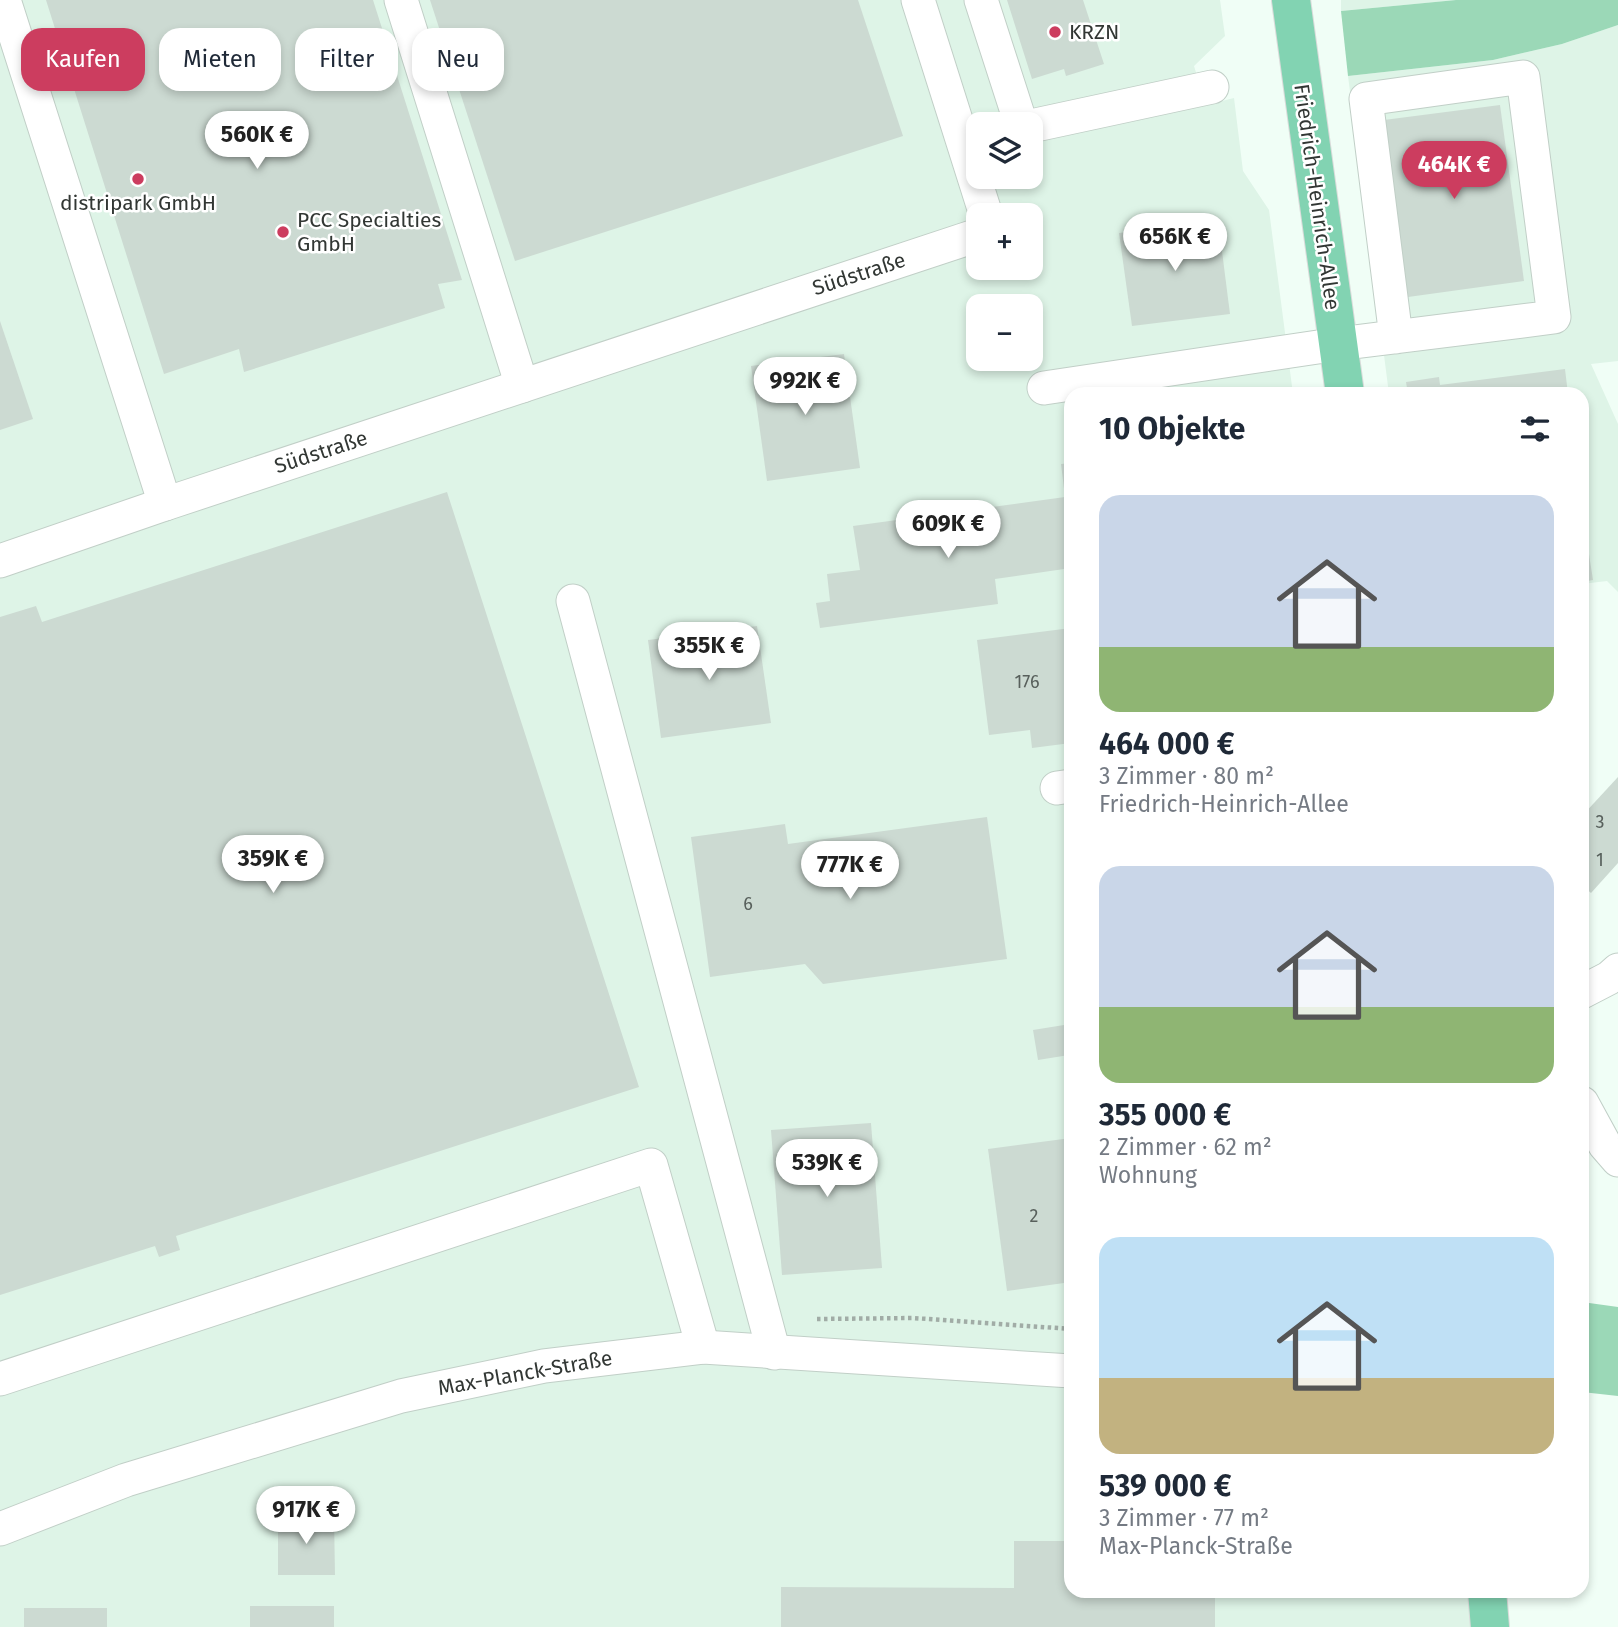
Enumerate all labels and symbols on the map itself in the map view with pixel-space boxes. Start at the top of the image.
place label: KRZN [1069,19,1119,45]
marker: KRZN [1047,24,1063,40]
street label: Friedrich-Heinrich-Allee [1288,82,1346,312]
pin: 560K € [200,111,314,171]
pin: 464K € [1397,142,1511,201]
marker: distripark GmbH [130,171,146,187]
place label: distripark GmbH [60,190,216,216]
place label: PCC Specialties GmbH [297,207,442,257]
pin: 656K € [1118,214,1232,273]
marker: PCC Specialties GmbH [275,224,291,240]
street label: Südstraße [809,247,909,301]
pin: 992K € [748,358,862,417]
street label: Südstraße [271,425,371,479]
pin: 609K € [891,500,1005,560]
pin: 355K € [652,622,766,682]
house number: 176 [1015,671,1039,693]
house number: 3 [1596,811,1604,833]
pin: 359K € [216,836,330,895]
pin: 777K € [793,842,907,901]
house number: 1 [1596,849,1604,871]
house number: 6 [743,893,753,915]
pin: 539K € [770,1140,884,1199]
house number: 2 [1030,1205,1039,1227]
street label: Max-Planck-Straße [436,1345,614,1401]
pin: 917K € [249,1486,363,1546]

